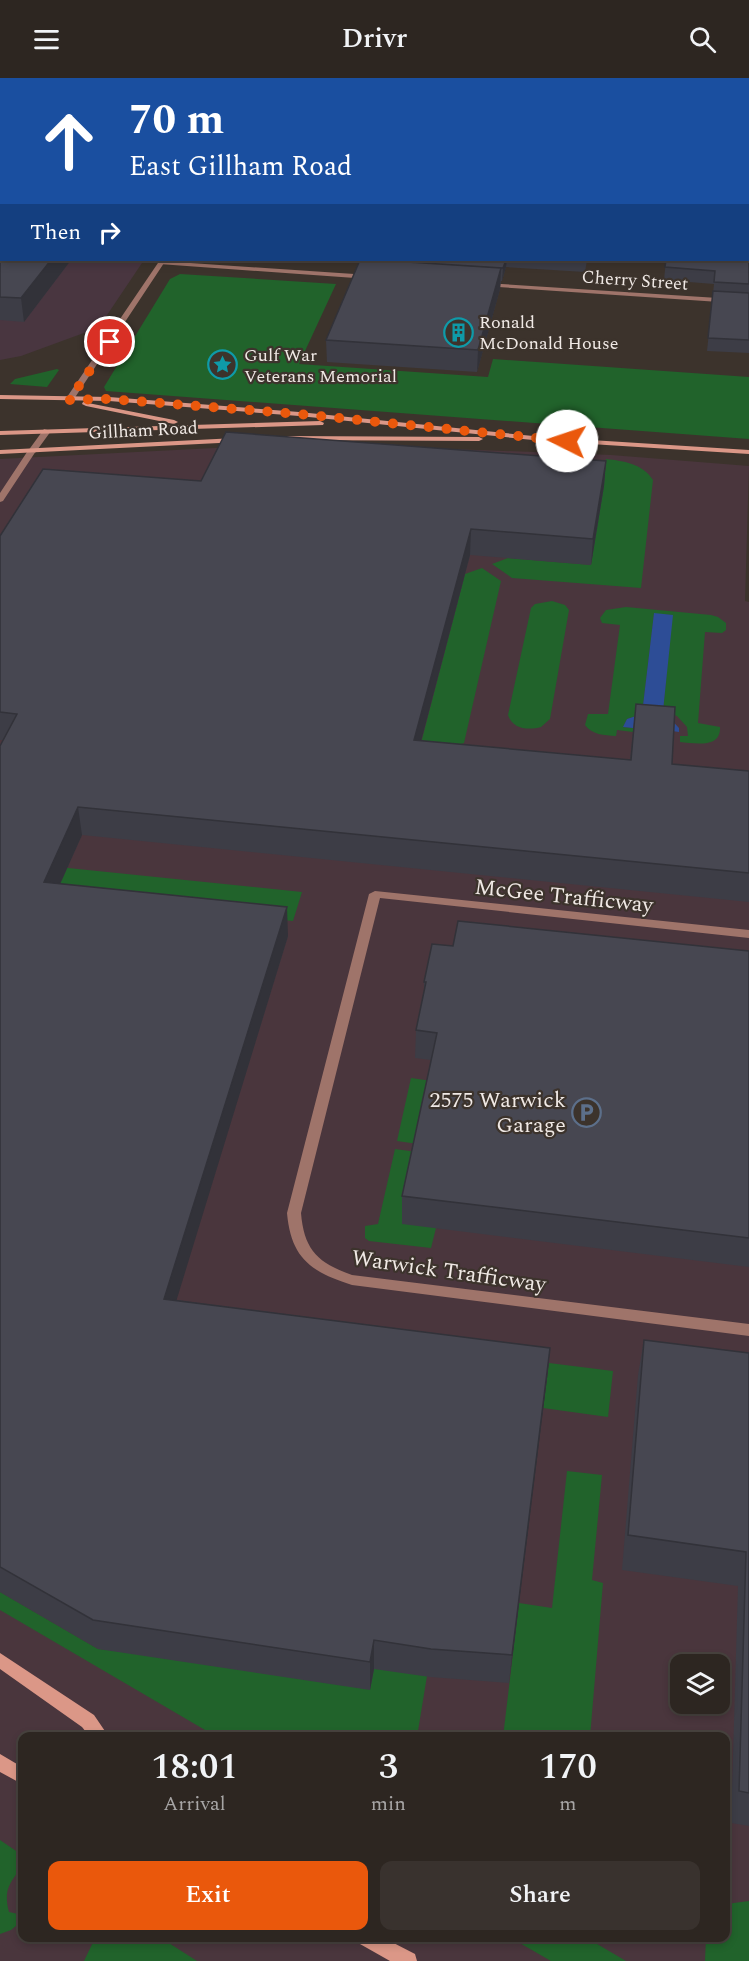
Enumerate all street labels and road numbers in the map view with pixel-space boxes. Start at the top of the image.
street label: Cherry Street [581,263,689,298]
street label: Gillham Road [87,414,199,447]
street label: McGee Trafficway [473,871,656,922]
street label: Warwick Trafficway [349,1241,550,1302]

